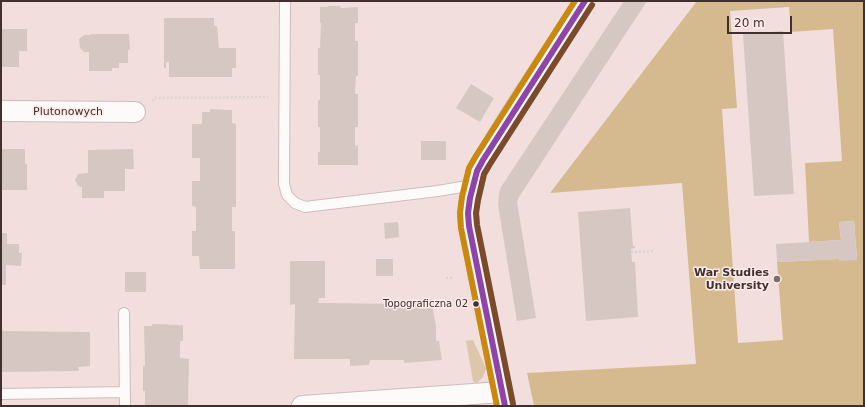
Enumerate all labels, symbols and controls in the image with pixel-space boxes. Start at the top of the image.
scale bar [729,8,794,34]
text: 20 m [734,16,765,30]
street label: Plutonowych [33,105,103,119]
place label: War Studies University [694,266,769,292]
marker: War Studies University [772,274,782,284]
place label: Topograficzna 02 [383,298,468,310]
marker: Topograficzna 02 [471,299,481,309]

